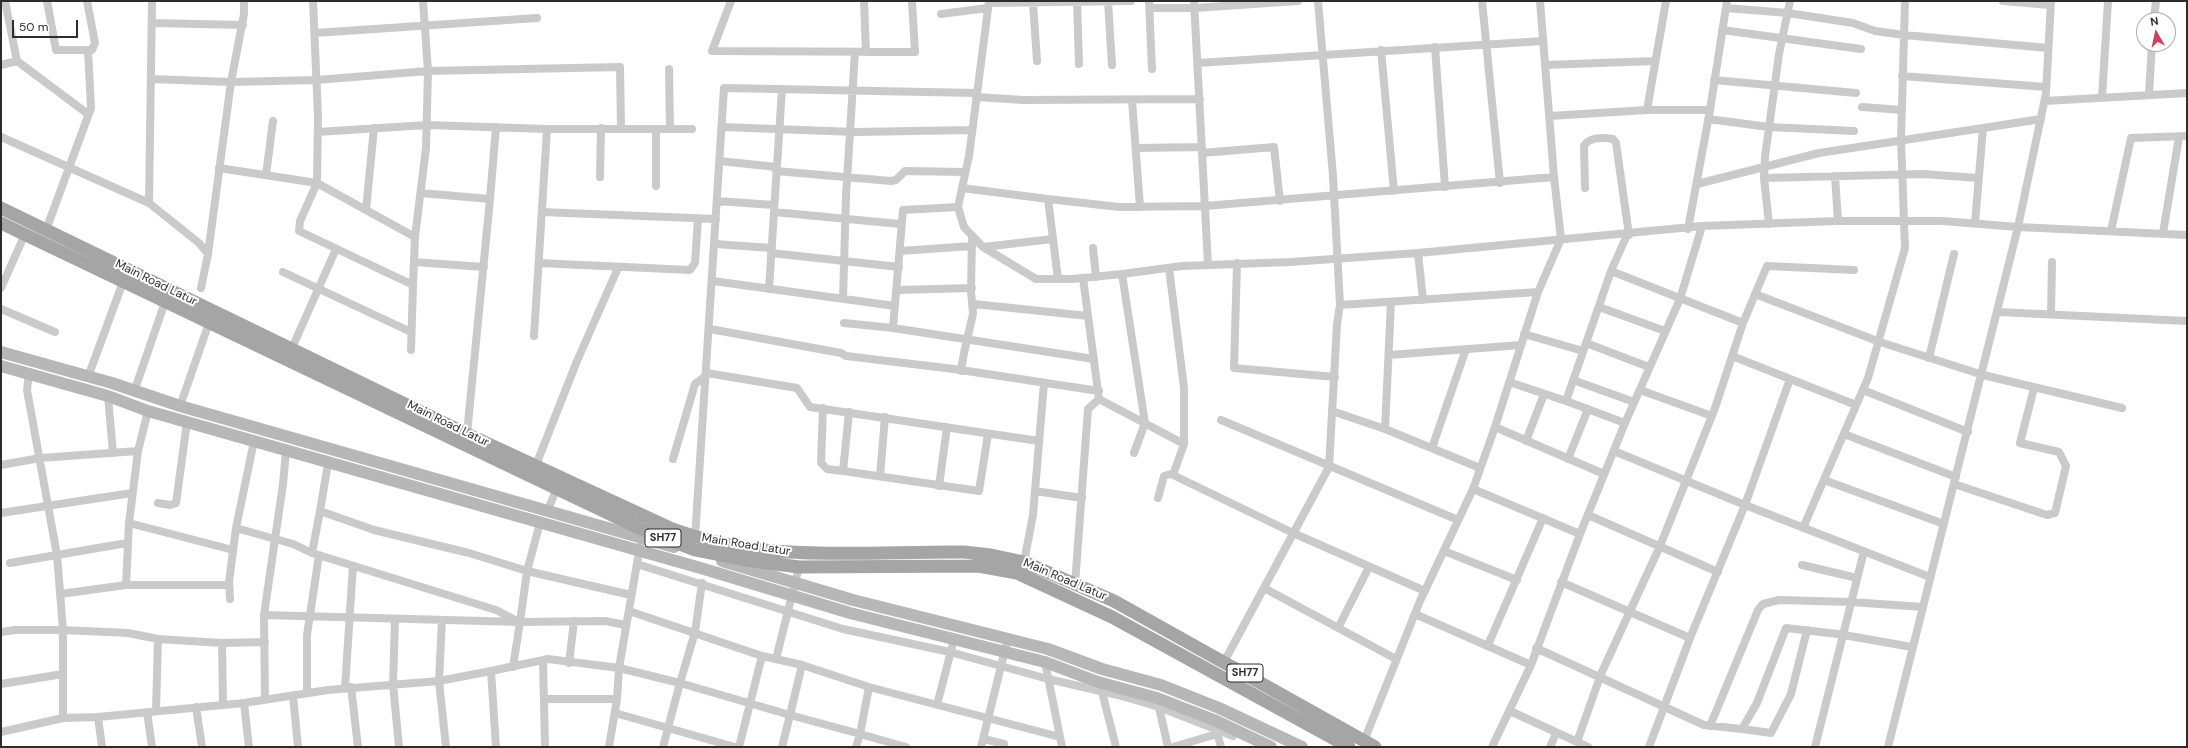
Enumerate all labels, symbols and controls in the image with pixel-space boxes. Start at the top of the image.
scale bar [14,12,80,38]
north arrow [2136,12,2176,52]
text: N [2149,14,2159,29]
text: 50 m [19,19,48,35]
street label: Main Road Latur [113,257,199,309]
street label: Main Road Latur [405,398,491,450]
road number: SH77 [645,529,681,547]
street label: Main Road Latur [701,531,791,559]
street label: Main Road Latur [1021,556,1109,604]
road number: SH77 [1227,664,1263,682]

